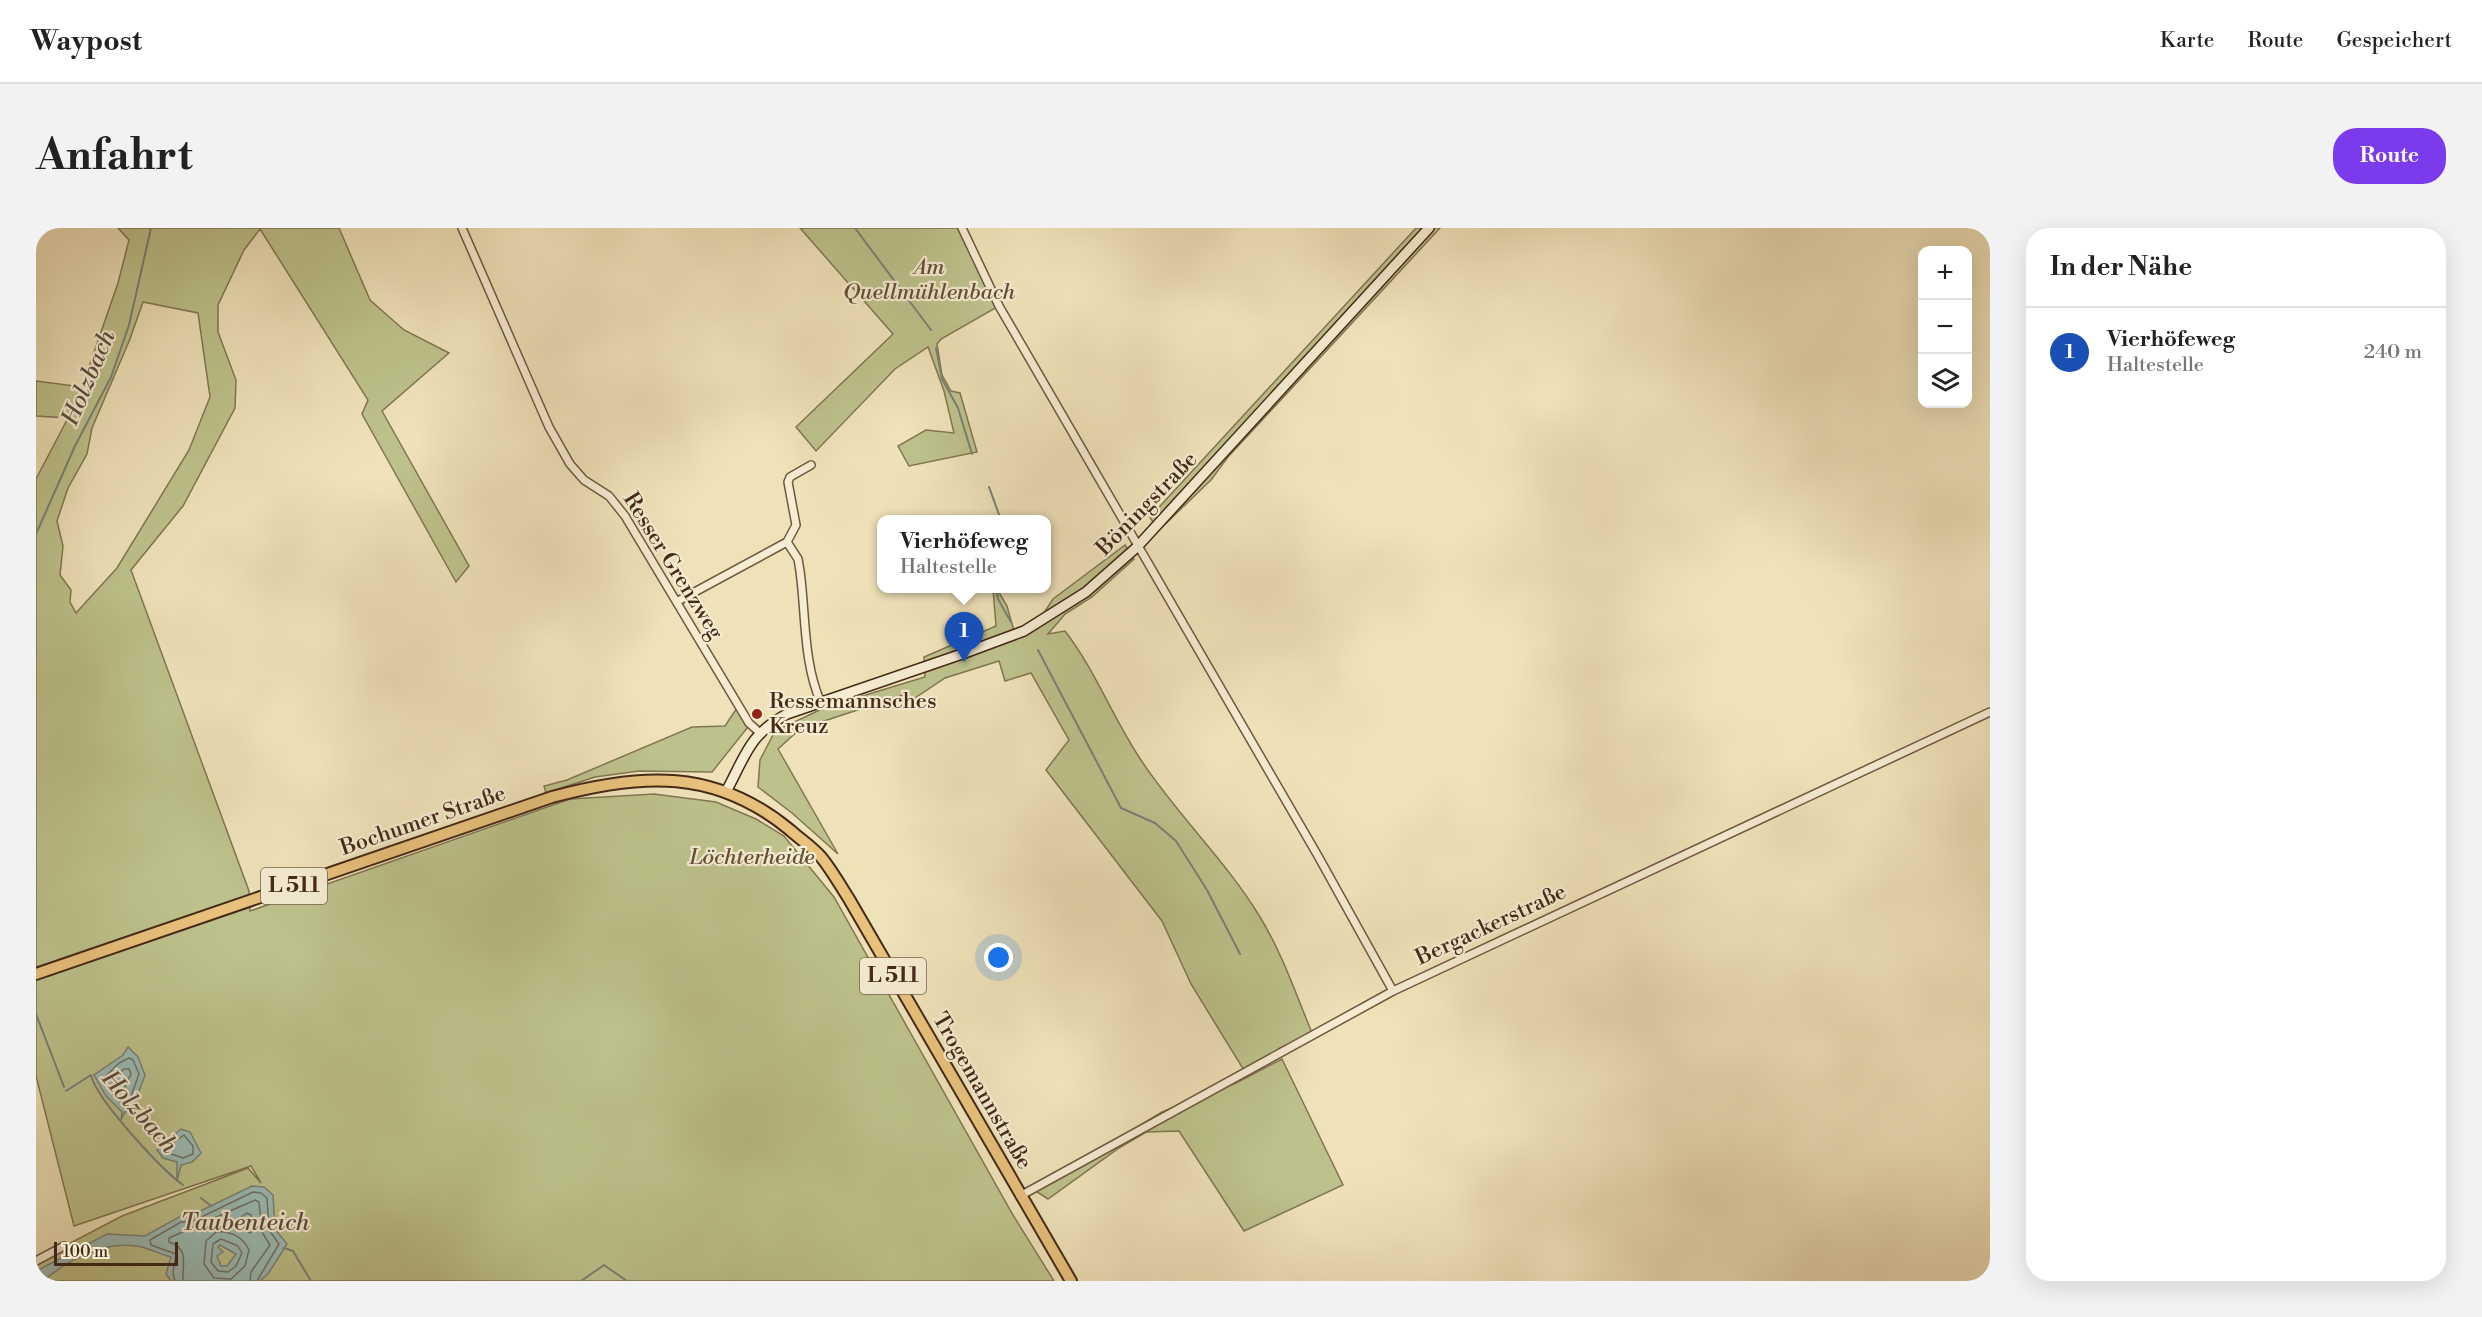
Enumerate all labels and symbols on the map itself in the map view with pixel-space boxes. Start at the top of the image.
park label: Am Quellmühlenbach [843,254,1016,306]
water label: Holzbach [55,325,123,431]
street label: Böningstraße [1090,446,1203,562]
street label: Resser Grenzweg [617,487,729,645]
pin: 1 [944,612,984,662]
place label: Ressemannsches Kreuz [769,688,937,740]
marker: Ressemannsches Kreuz [750,707,764,721]
street label: Bochumer Straße [336,780,509,862]
park label: Löchterheide [688,844,815,871]
road number: L 511 [261,868,327,904]
street label: Bergackerstraße [1410,878,1571,972]
your location [984,943,1013,972]
road number: L 511 [860,958,926,994]
street label: Trogemannstraße [926,1008,1038,1174]
water label: Holzbach [94,1063,184,1160]
water label: Taubenteich [181,1208,310,1238]
scale bar [54,1239,178,1266]

